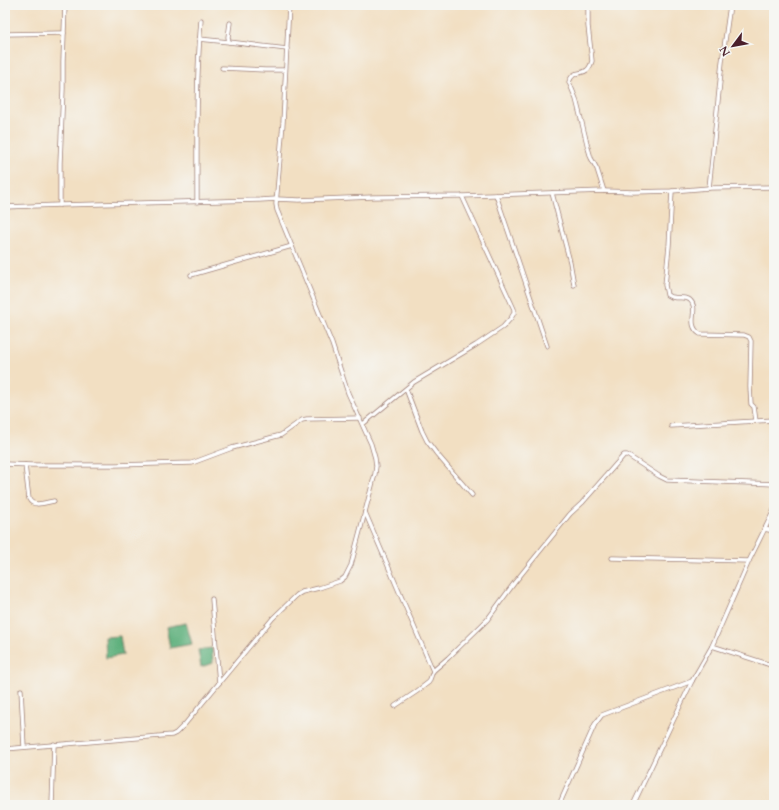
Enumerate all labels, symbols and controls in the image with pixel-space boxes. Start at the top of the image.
north arrow [713,26,753,66]
text: N [716,43,734,59]

